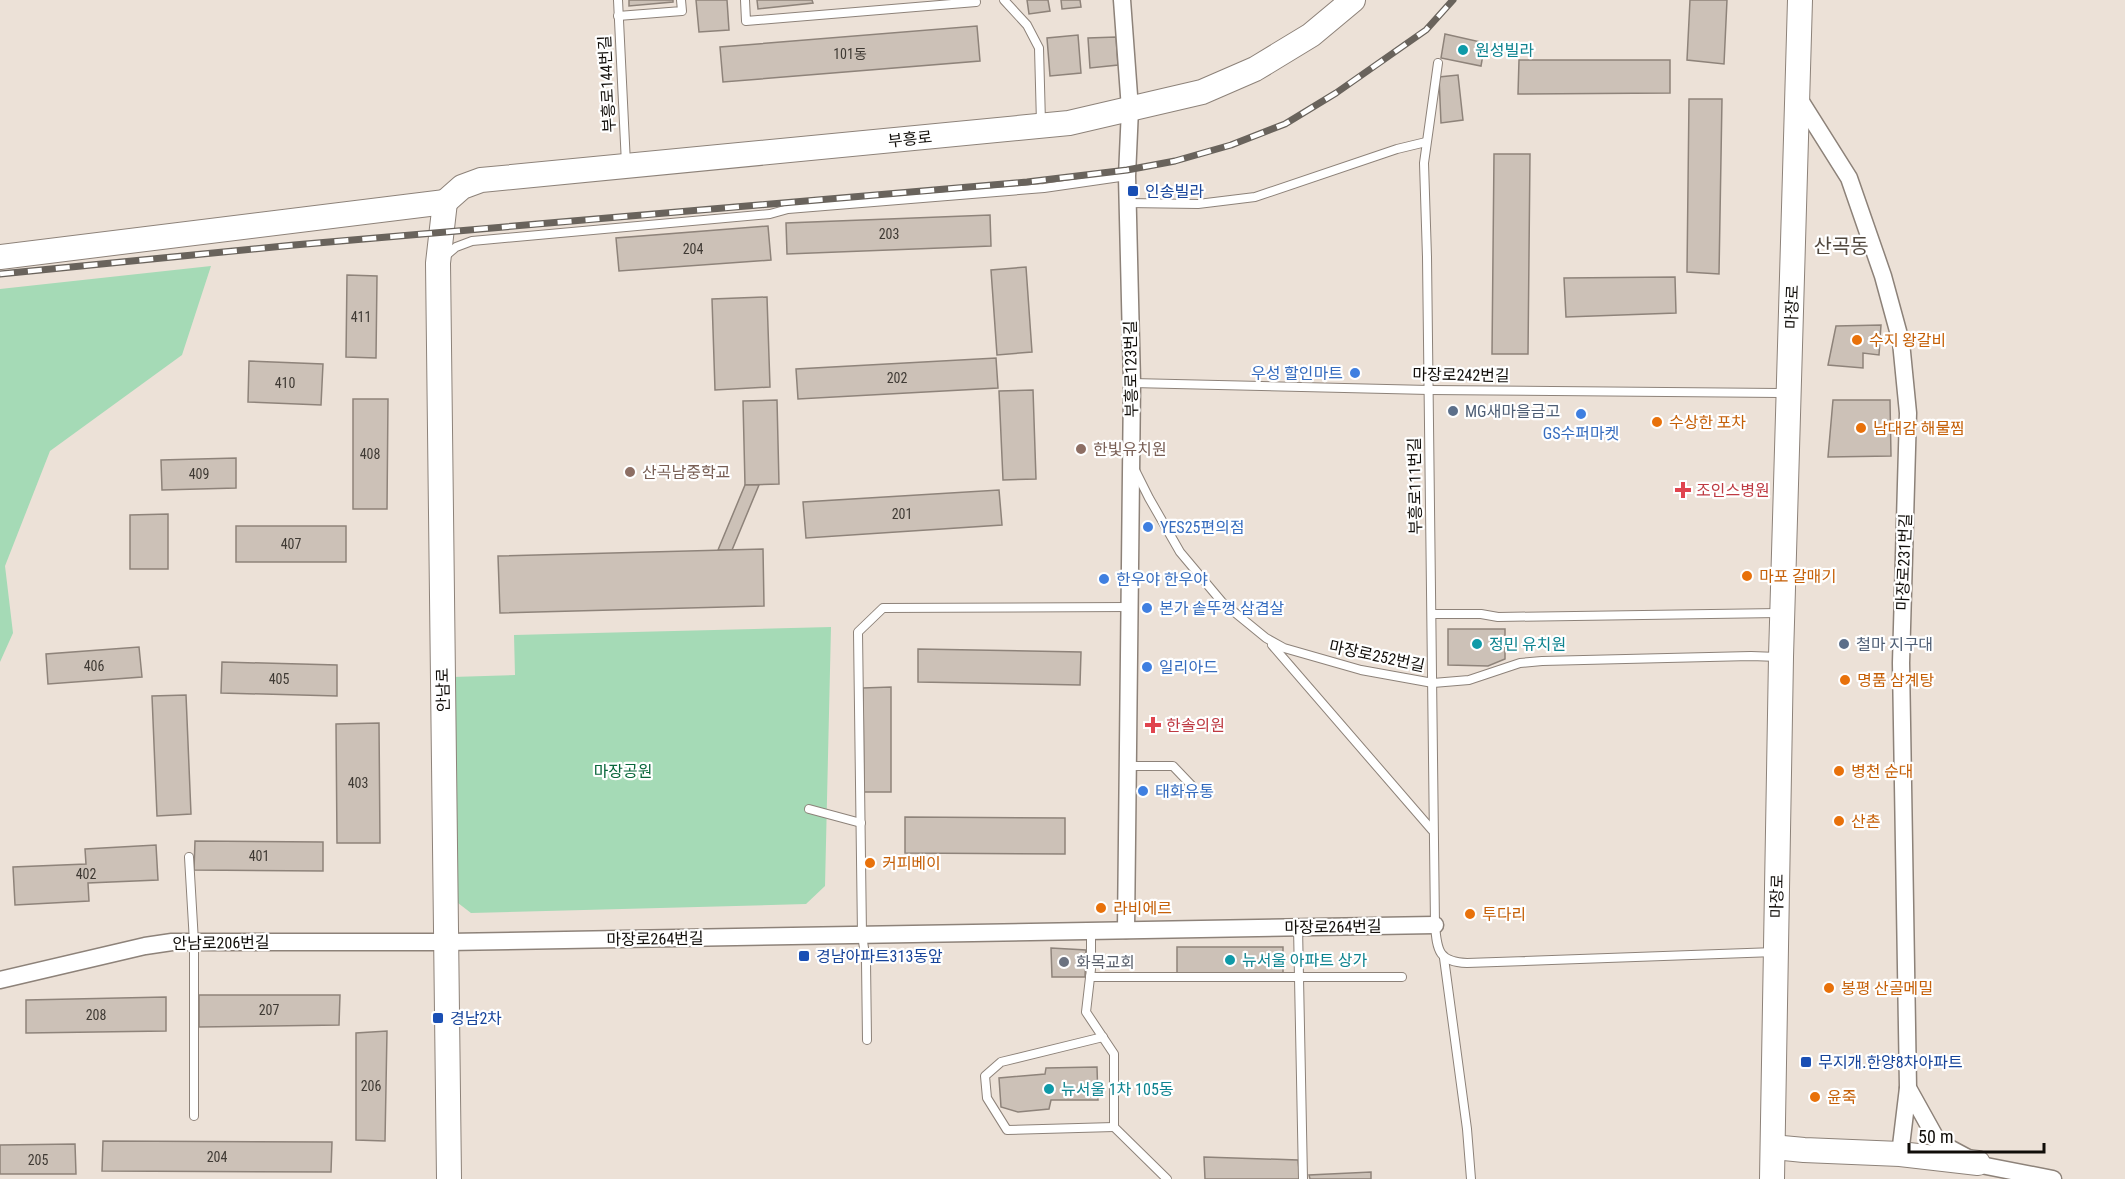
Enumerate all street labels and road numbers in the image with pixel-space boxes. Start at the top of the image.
street label: 부흥로144번길 [595,35,619,133]
street label: 부흥로 [887,127,933,151]
street label: 마장로 [1782,284,1802,329]
street label: 부흥로123번길 [1121,320,1141,418]
street label: 마장로242번길 [1412,365,1510,385]
street label: 부흥로111번길 [1405,437,1425,535]
street label: 마장로231번길 [1893,513,1915,611]
street label: 마장로252번길 [1327,637,1427,675]
street label: 안남로 [433,667,453,712]
street label: 마장로 [1767,873,1787,918]
street label: 마장로264번길 [1284,917,1382,937]
street label: 마장로264번길 [606,929,704,949]
street label: 안남로206번길 [172,933,270,953]

